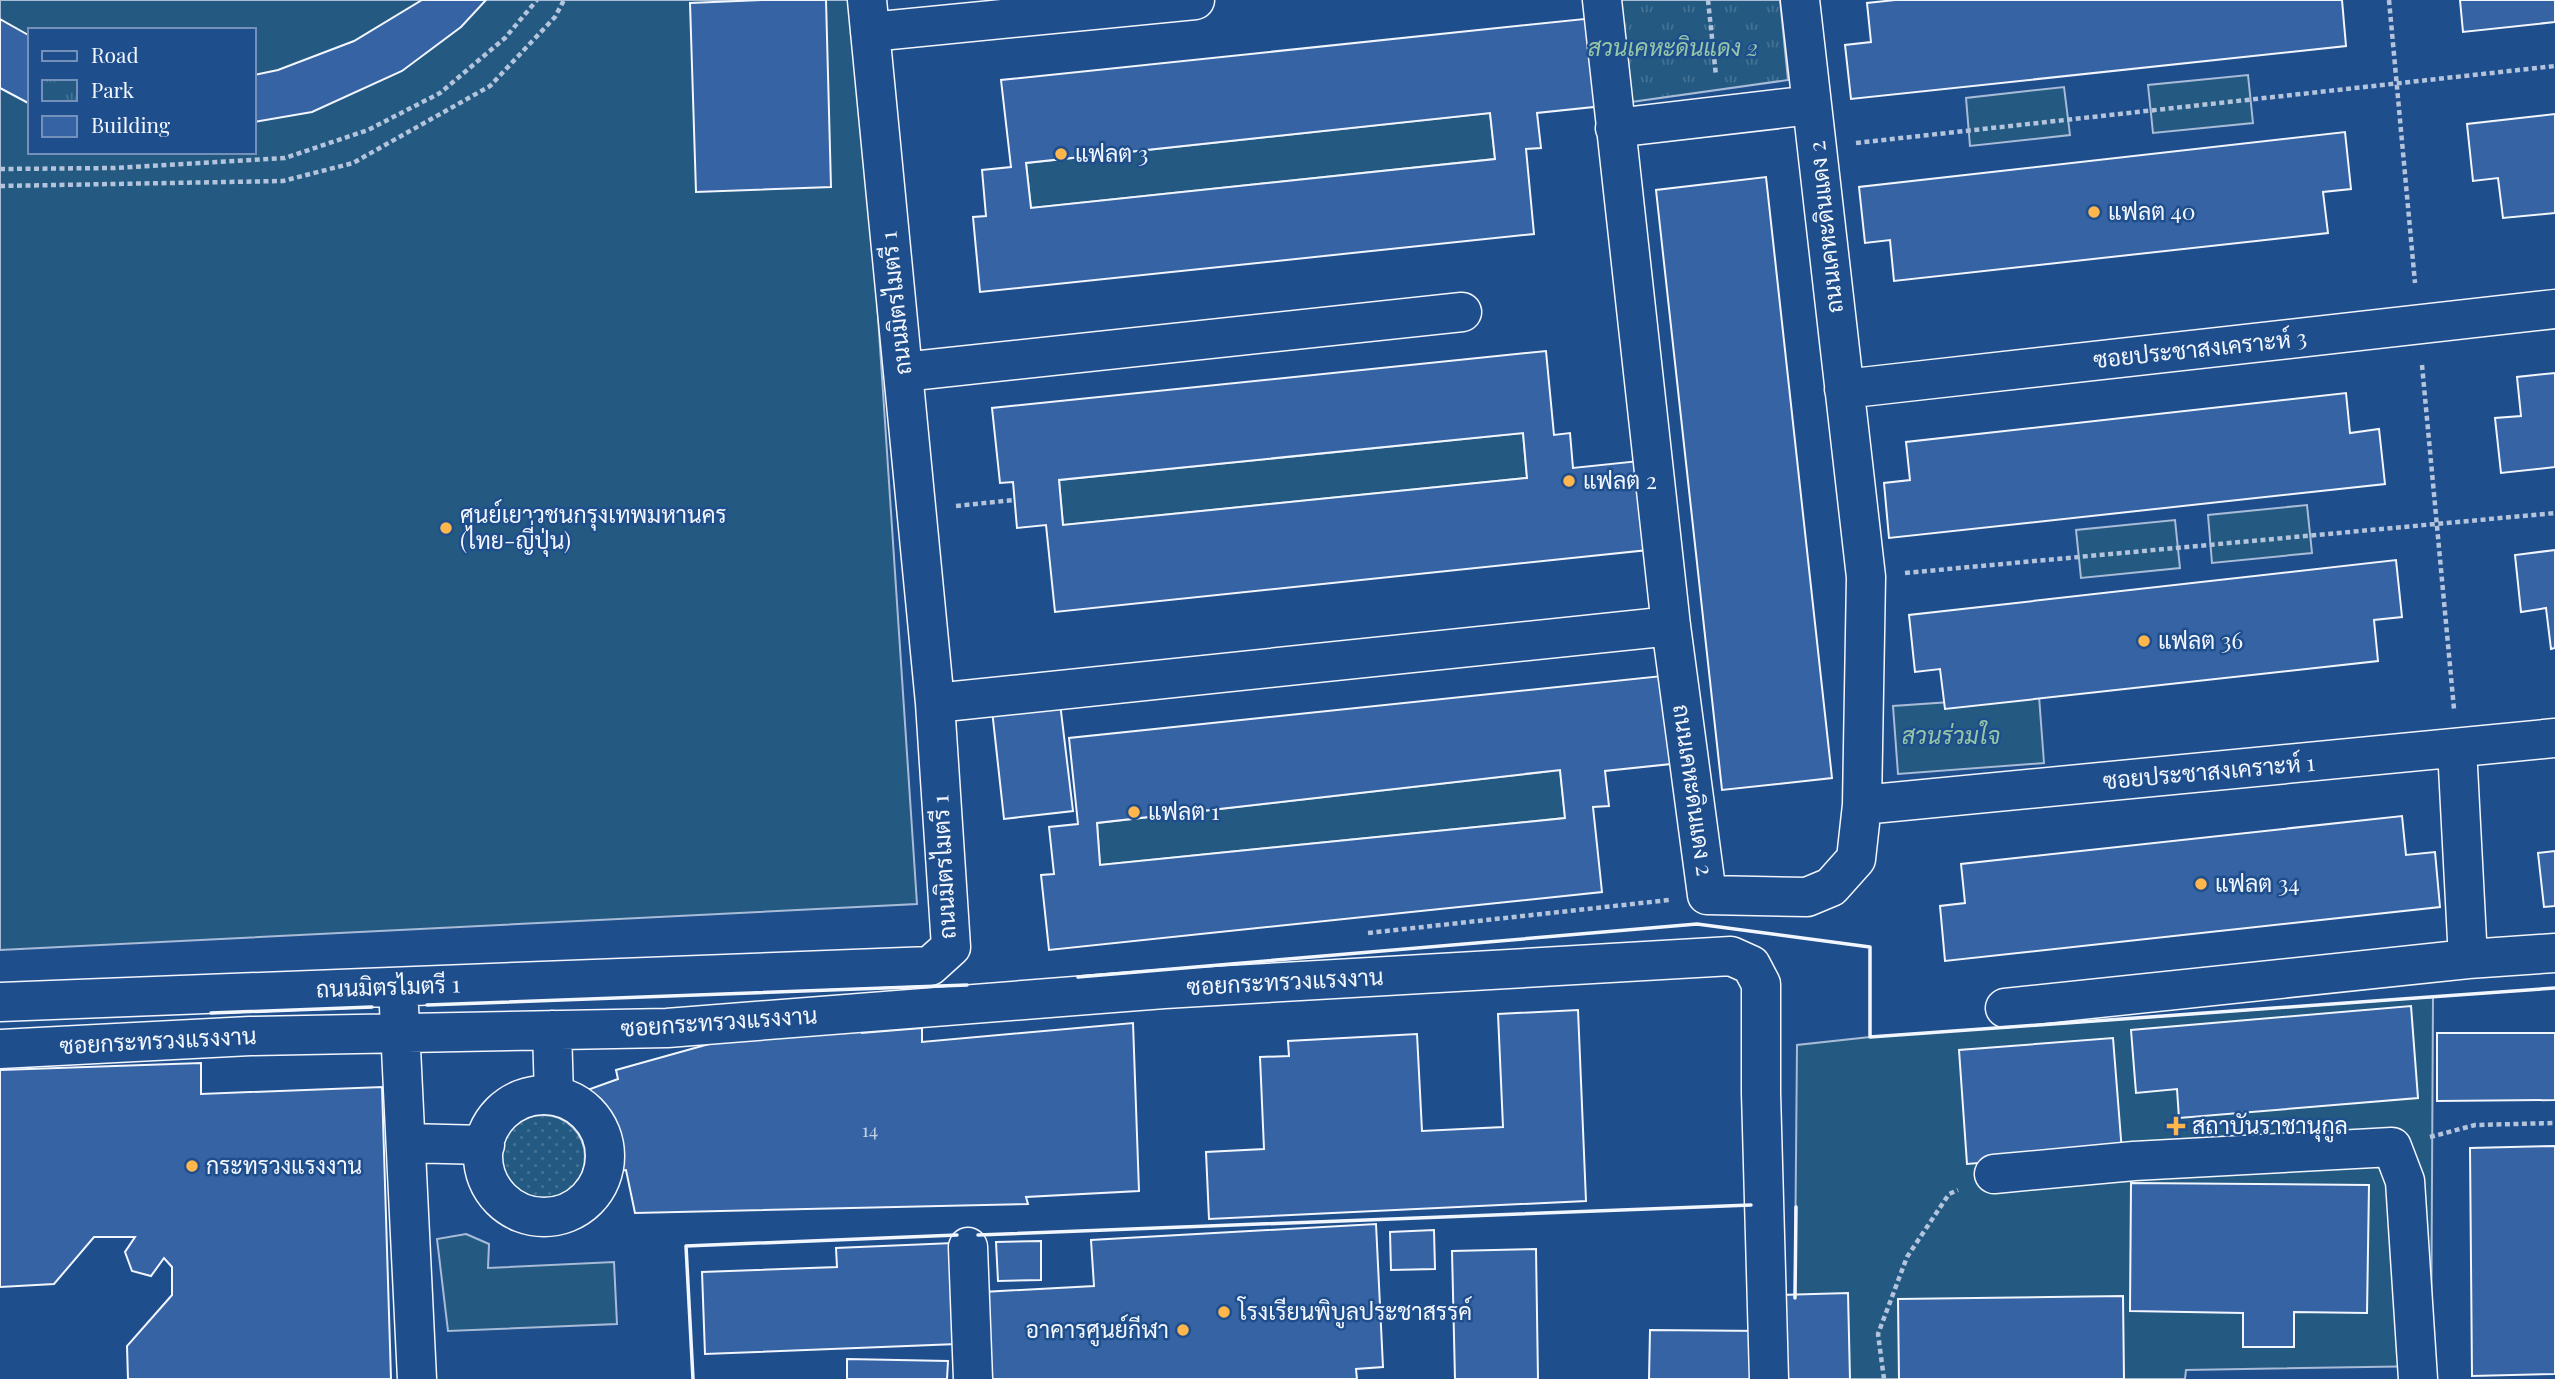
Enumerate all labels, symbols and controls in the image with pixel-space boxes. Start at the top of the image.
legend [28,28,256,154]
park label: สวนเคหะดินแดง 2 [1588,31,1758,62]
text: Road [91,40,139,68]
text: Park [91,75,135,103]
text: Building [91,110,170,138]
place label: แฟลต 3 [1075,137,1148,168]
street label: ถนนเคหะดินแดง 2 [1800,140,1849,315]
marker: แฟลต 3 [1053,146,1069,162]
place label: แฟลต 40 [2108,195,2196,226]
marker: แฟลต 40 [2086,204,2102,220]
street label: ถนนมิตรไมตรี 1 [872,229,917,377]
street label: ซอยประชาสงเคราะห์ 3 [2092,321,2308,374]
place label: แฟลต 2 [1583,464,1657,495]
marker: แฟลต 2 [1561,473,1577,489]
place label: ศูนย์เยาวชนกรุงเทพมหานคร (ไทย-ญี่ปุ่น) [460,498,727,557]
marker: ศูนย์เยาวชนกรุงเทพมหานคร (ไทย-ญี่ปุ่น) [438,520,454,536]
place label: แฟลต 36 [2158,624,2243,655]
marker: แฟลต 36 [2136,633,2152,649]
street label: ถนนเคหะดินแดง 2 [1667,702,1722,878]
park label: สวนร่วมใจ [1902,719,2000,750]
street label: ซอยประชาสงเคราะห์ 1 [2102,746,2317,795]
street label: ถนนมิตรไมตรี 1 [923,794,962,940]
place label: แฟลต 1 [1148,795,1220,826]
marker: แฟลต 1 [1126,804,1142,820]
place label: แฟลต 34 [2215,867,2300,898]
marker: แฟลต 34 [2193,876,2209,892]
street label: ซอยกระทรวงแรงงาน [1186,960,1384,1001]
street label: ถนนมิตรไมตรี 1 [315,967,461,1004]
street label: ซอยกระทรวงแรงงาน [620,998,818,1043]
street label: ซอยกระทรวงแรงงาน [59,1019,257,1060]
place label: สถาบันราชานุกูล [2192,1109,2348,1143]
house number: 14 [862,1116,878,1142]
marker: สถาบันราชานุกูล [2166,1116,2186,1136]
place label: กระทรวงแรงงาน [206,1149,362,1180]
marker: กระทรวงแรงงาน [184,1158,200,1174]
place label: โรงเรียนพิบูลประชาสรรค์ [1236,1295,1472,1329]
marker: โรงเรียนพิบูลประชาสรรค์ [1216,1304,1232,1320]
place label: อาคารศูนย์กีฬา [1026,1313,1169,1347]
marker: อาคารศูนย์กีฬา [1175,1322,1191,1338]

